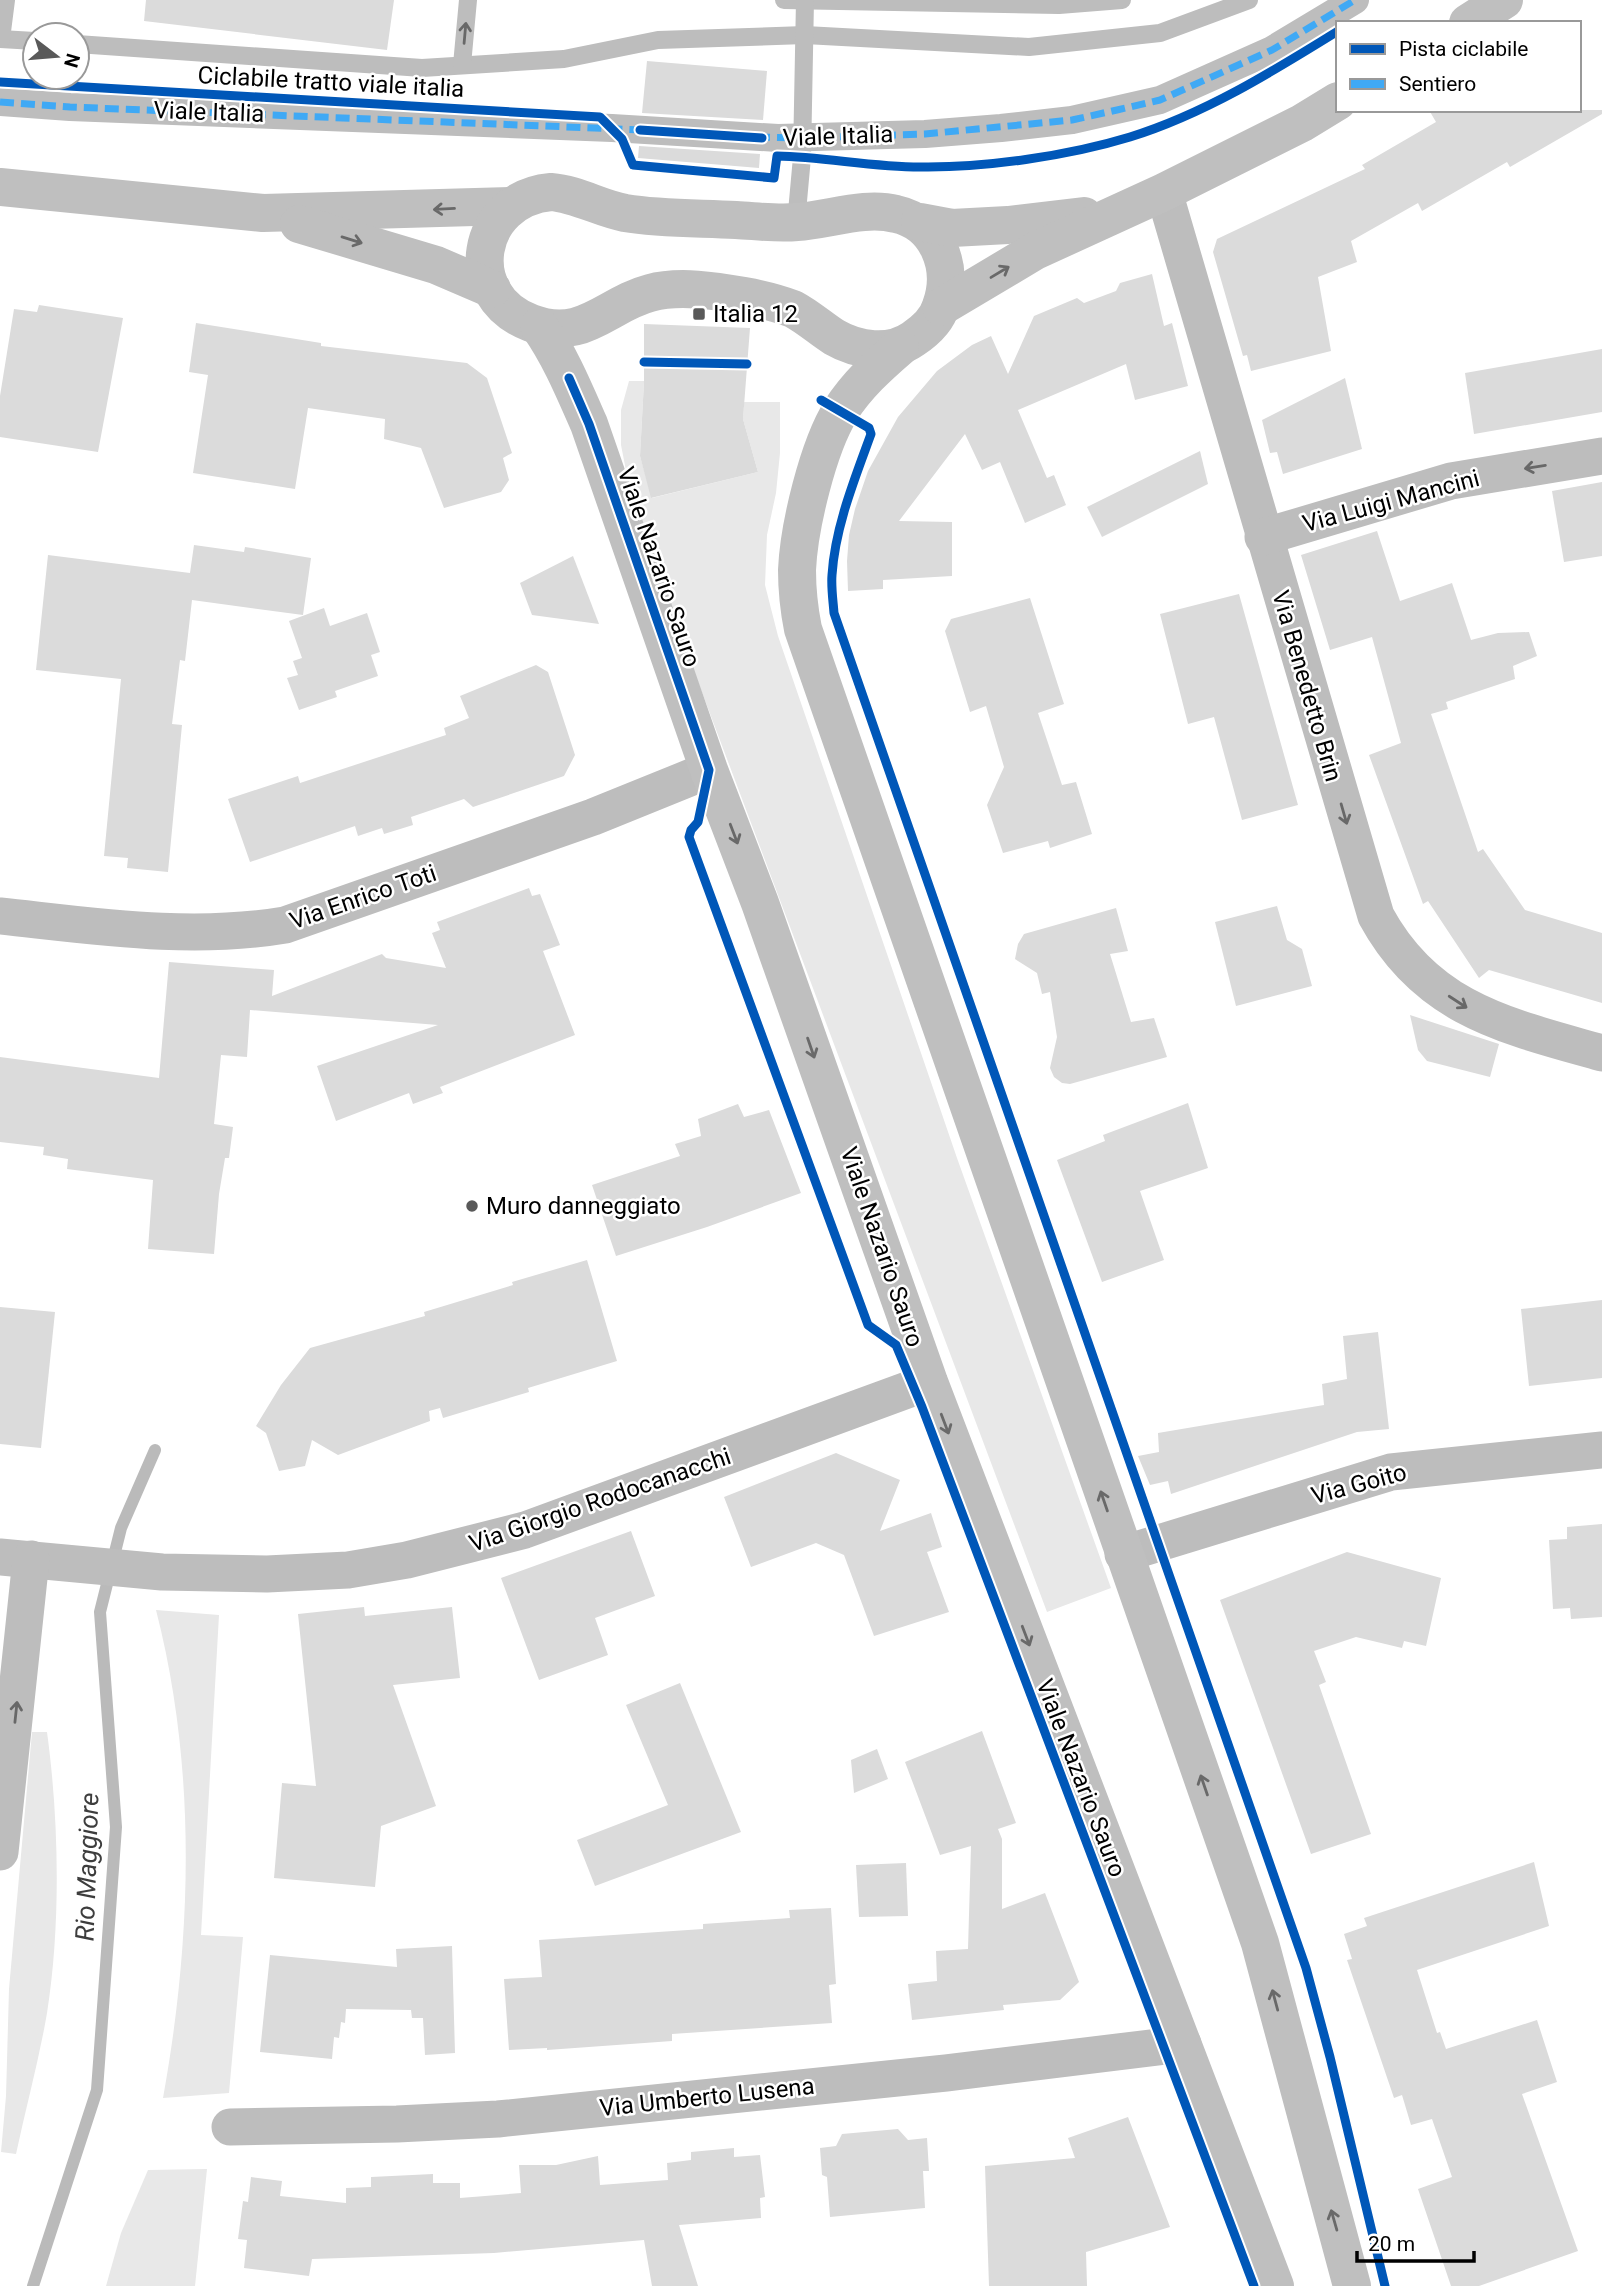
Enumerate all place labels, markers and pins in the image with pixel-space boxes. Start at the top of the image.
place label: Italia 12 [713,300,798,328]
marker: Italia 12 [691,306,707,322]
place label: Muro danneggiato [486,1192,681,1220]
marker: Muro danneggiato [464,1198,480,1214]

